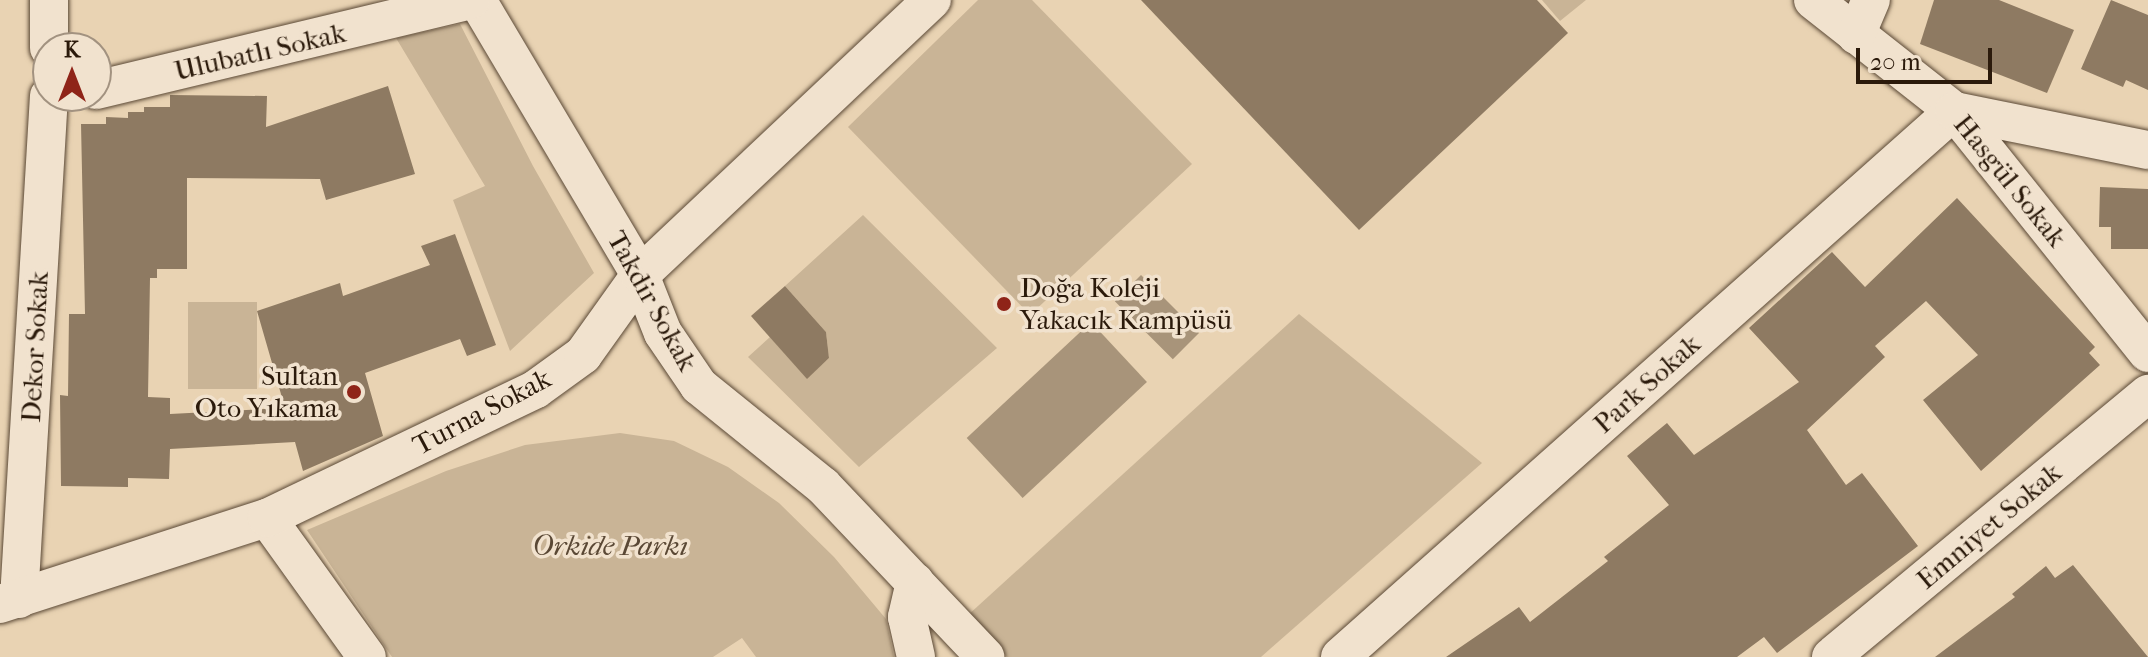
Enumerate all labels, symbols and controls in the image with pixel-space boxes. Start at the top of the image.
street label: Ulubatlı Sokak [171,16,349,88]
north arrow [32,32,112,112]
scale bar [1860,32,1996,82]
text: K [64,37,80,63]
text: 20 m [1870,48,1921,76]
street label: Hasgül Sokak [1946,108,2074,254]
street label: Takdir Sokak [600,225,704,377]
street label: Dekor Sokak [14,271,56,423]
place label: Doğa Koleji Yakacık Kampüsü [1020,271,1232,337]
marker: Doğa Koleji Yakacık Kampüsü [995,295,1013,313]
street label: Park Sokak [1587,327,1707,441]
place label: Sultan Oto Yıkama [195,359,338,425]
street label: Turna Sokak [407,362,557,462]
marker: Sultan Oto Yıkama [345,383,363,401]
street label: Emniyet Sokak [1910,456,2068,596]
park label: Orkide Parkı [532,529,688,563]

